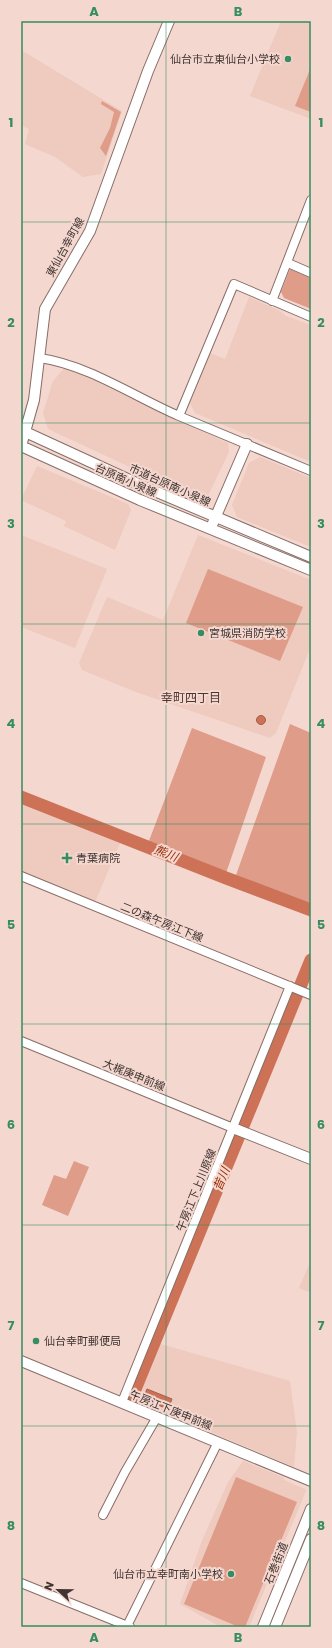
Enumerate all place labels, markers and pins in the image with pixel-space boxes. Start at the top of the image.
place label: 仙台市立東仙台小学校 [170,51,280,67]
marker: 仙台市立東仙台小学校 [283,54,293,64]
place label: 宮城県消防学校 [209,625,286,641]
marker: 宮城県消防学校 [196,628,206,638]
place label: 青葉病院 [76,850,120,866]
marker: 青葉病院 [61,852,73,864]
place label: 仙台幸町郵便局 [44,1333,121,1349]
marker: 仙台幸町郵便局 [31,1336,41,1346]
place label: 仙台市立幸町南小学校 [113,1566,223,1582]
marker: 仙台市立幸町南小学校 [226,1569,236,1579]

